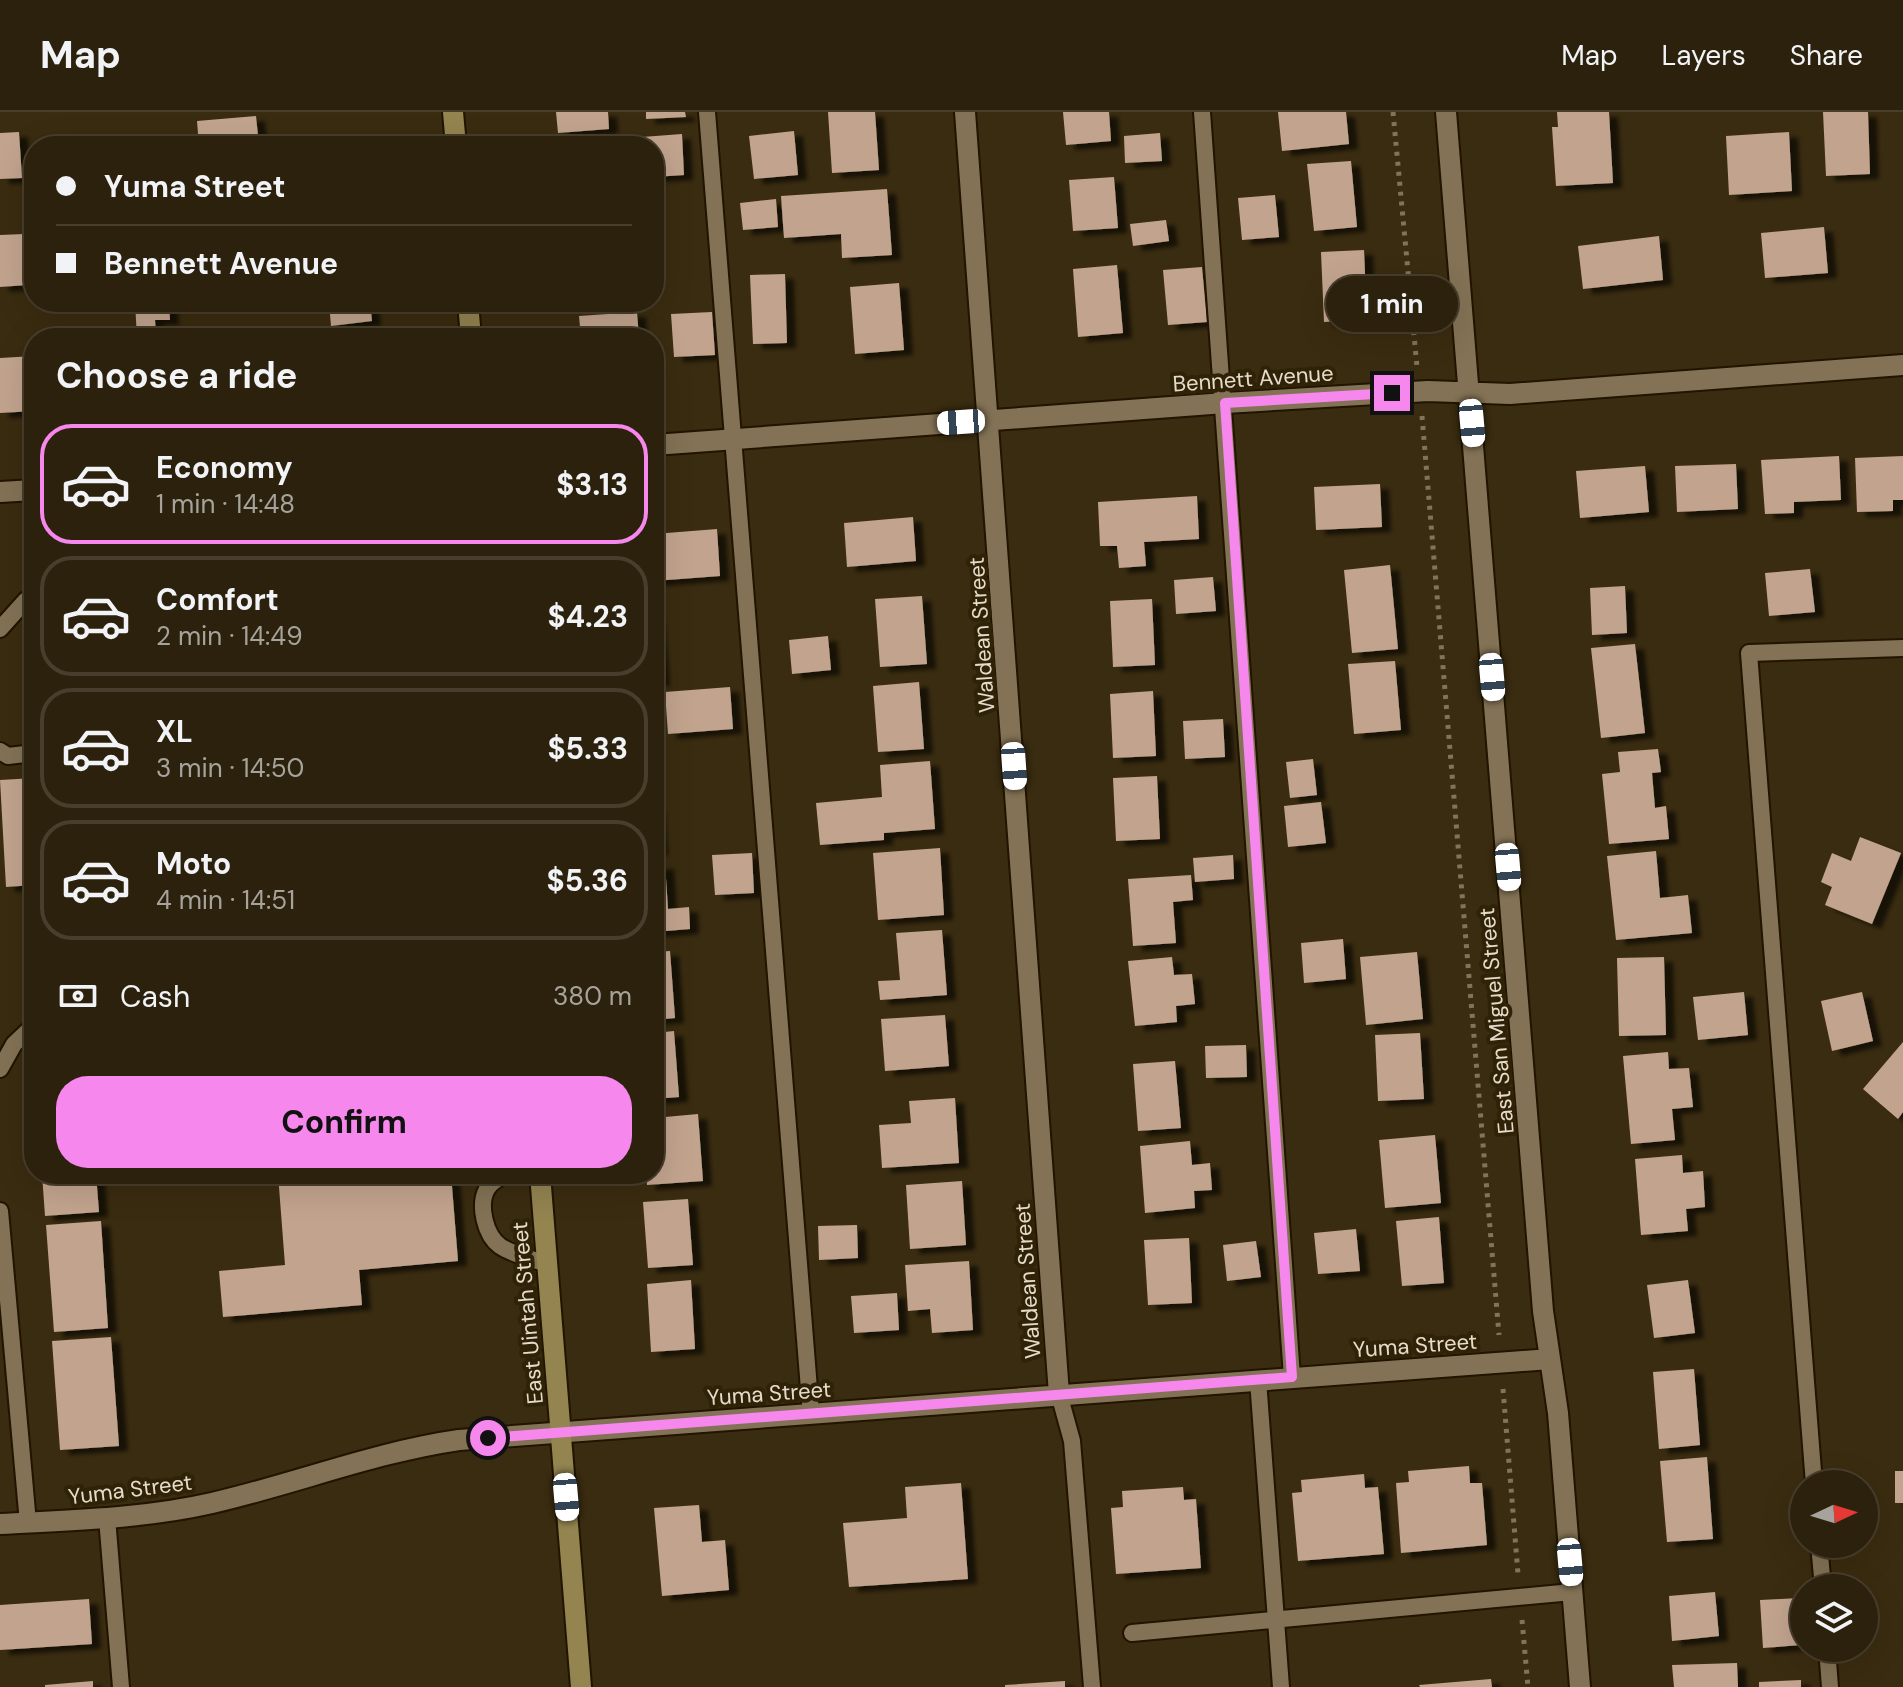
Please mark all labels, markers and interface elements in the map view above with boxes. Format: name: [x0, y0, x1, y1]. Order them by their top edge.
text: Map: [40, 30, 121, 80]
text: Map: [1561, 37, 1618, 74]
text: Layers: [1662, 37, 1746, 74]
text: Share: [1790, 37, 1863, 74]
text: Yuma Street: [104, 167, 286, 206]
text: Bennett Avenue: [104, 244, 338, 283]
callout: 1 min: [1326, 277, 1458, 333]
text: 1 min: [1360, 287, 1424, 321]
text: Choose a ride: [56, 352, 297, 399]
street label: Bennett Avenue: [1172, 358, 1334, 399]
route end: [1374, 375, 1410, 411]
car: [1458, 398, 1486, 448]
car: [936, 408, 986, 436]
icon: car: [60, 448, 132, 520]
text: Economy: [156, 448, 293, 487]
text: $3.13: [556, 465, 628, 504]
text: 1 min · 14:48: [156, 487, 295, 521]
street label: Waldean Street: [962, 556, 1001, 714]
icon: car: [60, 580, 132, 652]
text: Comfort: [156, 580, 279, 619]
text: $4.23: [547, 597, 628, 636]
text: 2 min · 14:49: [156, 619, 302, 653]
car: [1478, 652, 1506, 702]
icon: car: [60, 712, 132, 784]
text: XL: [156, 712, 193, 751]
text: $5.33: [547, 729, 628, 768]
car: [1000, 741, 1028, 791]
text: 3 min · 14:50: [156, 751, 304, 785]
car: [1494, 842, 1522, 892]
icon: car: [60, 844, 132, 916]
text: Moto: [156, 844, 231, 883]
text: $5.36: [547, 861, 628, 900]
text: 4 min · 14:51: [156, 883, 295, 917]
street label: East San Miguel Street: [1472, 907, 1521, 1135]
icon: cash: [56, 974, 100, 1018]
text: Cash: [120, 977, 190, 1016]
text: 380 m: [553, 979, 632, 1013]
button: Confirm: [56, 1076, 632, 1168]
street label: Waldean Street: [1008, 1202, 1047, 1360]
street label: East Uintah Street: [505, 1220, 550, 1405]
street label: Yuma Street: [1352, 1327, 1478, 1364]
street label: Yuma Street: [706, 1375, 832, 1412]
route start: [470, 1420, 506, 1456]
street label: Yuma Street: [66, 1468, 194, 1511]
north arrow: [1790, 1470, 1878, 1558]
map controls: [1790, 1470, 1878, 1662]
car: [552, 1472, 580, 1522]
car: [1556, 1537, 1584, 1587]
button: layers: [1790, 1574, 1878, 1662]

